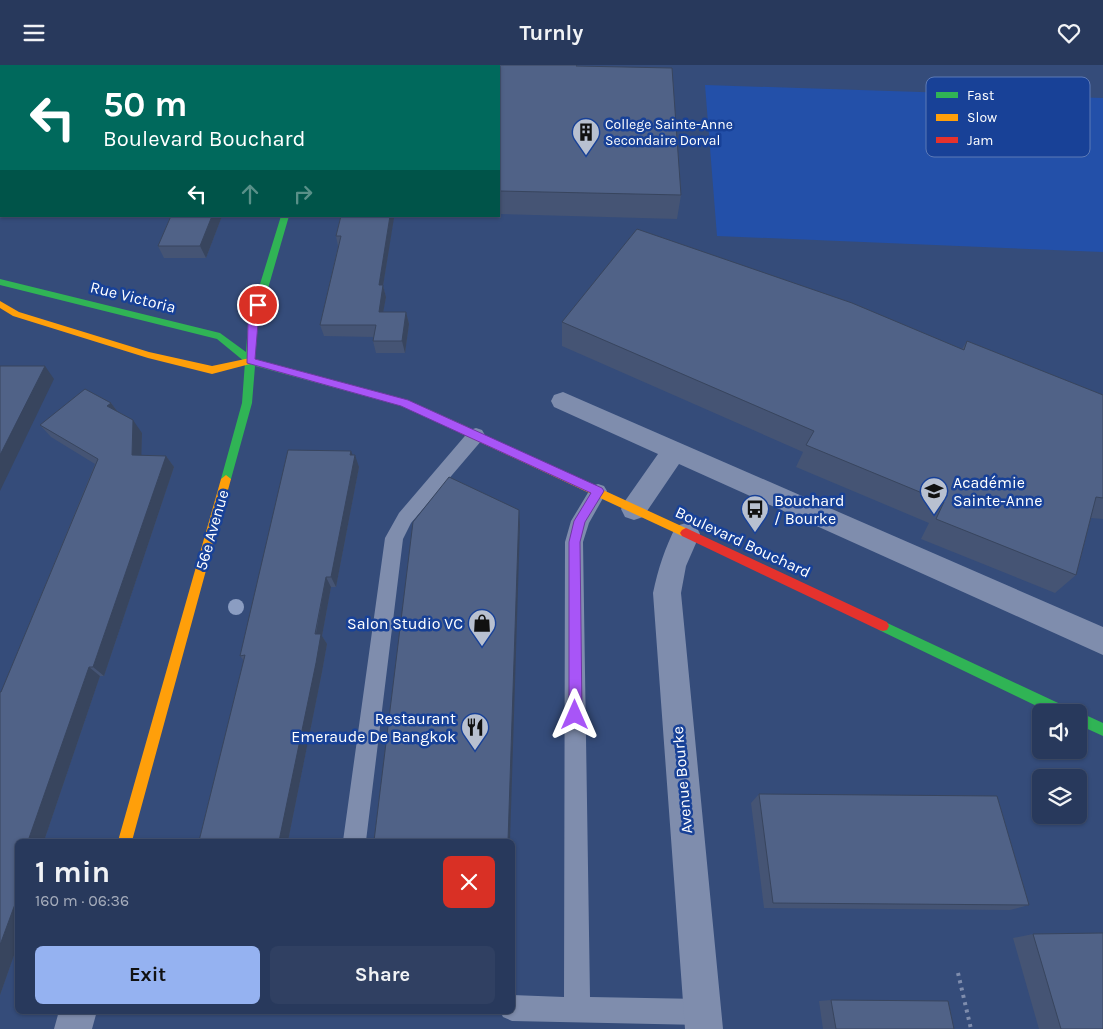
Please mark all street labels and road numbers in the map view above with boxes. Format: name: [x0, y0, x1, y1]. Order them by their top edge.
street label: Rue Victoria: [88, 277, 178, 317]
street label: 56e Avenue: [191, 488, 233, 572]
street label: Boulevard Bouchard: [672, 502, 814, 582]
street label: Avenue Bourke: [668, 725, 696, 835]

